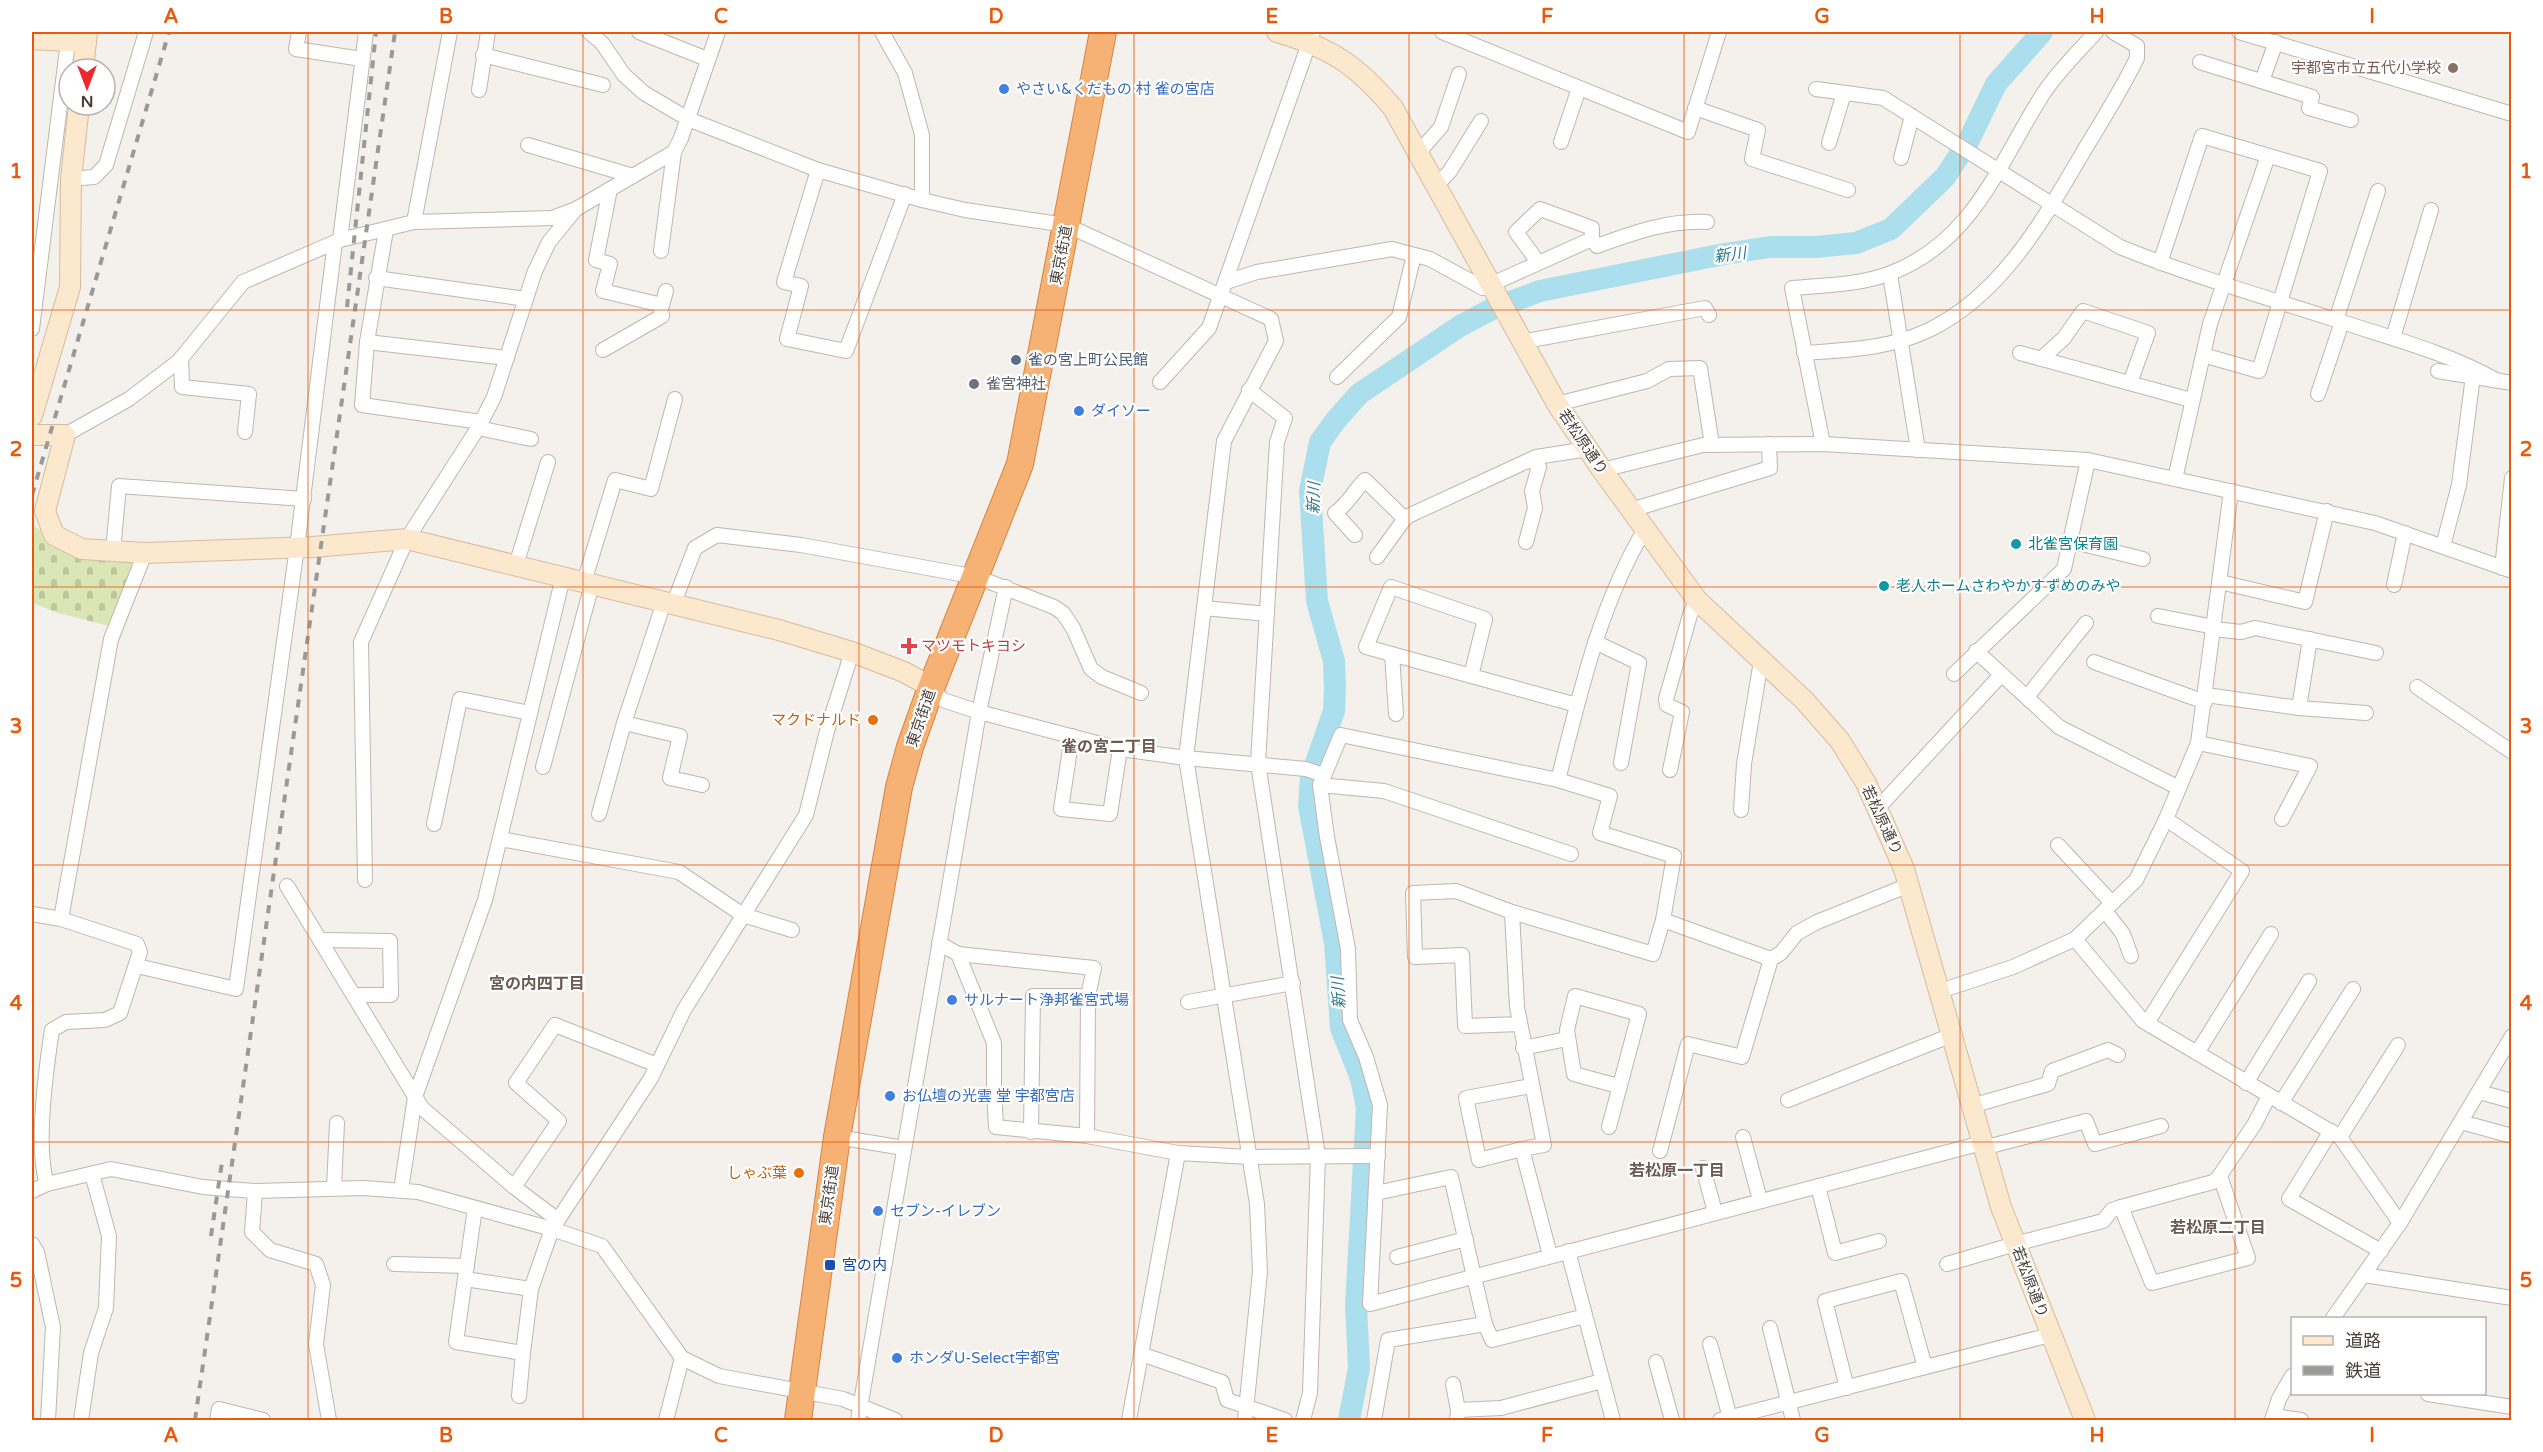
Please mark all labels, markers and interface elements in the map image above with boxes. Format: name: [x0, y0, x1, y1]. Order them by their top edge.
text: A: [164, 5, 179, 29]
text: B: [439, 5, 453, 29]
text: C: [714, 5, 728, 29]
text: D: [988, 5, 1004, 29]
text: E: [1266, 5, 1279, 29]
text: F: [1541, 5, 1553, 29]
text: G: [1814, 5, 1830, 29]
text: H: [2089, 5, 2105, 29]
text: I: [2369, 5, 2375, 29]
north arrow: [57, 57, 117, 117]
place label: 宇都宮市立五代小学校: [2291, 59, 2441, 77]
marker: 宇都宮市立五代小学校: [2446, 61, 2460, 75]
place label: やさい&くだもの 村 雀の宮店: [1016, 80, 1215, 98]
marker: やさい&くだもの 村 雀の宮店: [997, 82, 1011, 96]
text: N: [81, 91, 93, 111]
text: 1: [10, 160, 22, 184]
text: 1: [2520, 160, 2532, 184]
street label: 東京街道: [1046, 224, 1076, 286]
water label: 新川: [1713, 243, 1749, 267]
place label: 雀の宮上町公民館: [1028, 351, 1148, 369]
marker: 雀の宮上町公民館: [1009, 353, 1023, 367]
place label: 雀宮神社: [986, 375, 1046, 393]
marker: 雀宮神社: [967, 377, 981, 391]
place label: ダイソー: [1091, 402, 1151, 420]
marker: ダイソー: [1072, 404, 1086, 418]
street label: 若松原通り: [1555, 406, 1611, 478]
text: 2: [10, 438, 22, 462]
text: 2: [2520, 438, 2532, 462]
water label: 新川: [1303, 480, 1325, 514]
place label: 北雀宮保育園: [2028, 535, 2118, 553]
marker: 北雀宮保育園: [2009, 537, 2023, 551]
place label: 老人ホームさわやかすずめのみや: [1896, 577, 2121, 595]
marker: 老人ホームさわやかすずめのみや: [1877, 579, 1891, 593]
place label: マツモトキヨシ: [921, 637, 1026, 655]
marker: マツモトキヨシ: [902, 639, 916, 653]
street label: 東京街道: [903, 687, 939, 749]
place label: マクドナルド: [771, 711, 861, 729]
marker: マクドナルド: [866, 713, 880, 727]
text: 3: [10, 715, 22, 739]
text: 3: [2520, 715, 2532, 739]
district label: 雀の宮二丁目: [1061, 737, 1157, 757]
street label: 若松原通り: [1858, 782, 1906, 858]
district label: 宮の内四丁目: [489, 974, 585, 994]
water label: 新川: [1328, 974, 1350, 1010]
place label: サルナート浄邦雀宮式場: [964, 991, 1129, 1009]
text: 4: [10, 992, 23, 1016]
text: 4: [2520, 992, 2533, 1016]
marker: サルナート浄邦雀宮式場: [945, 993, 959, 1007]
place label: お仏壇の光雲 堂 宇都宮店: [902, 1087, 1075, 1105]
marker: お仏壇の光雲 堂 宇都宮店: [883, 1089, 897, 1103]
district label: 若松原一丁目: [1629, 1161, 1725, 1181]
place label: しゃぶ葉: [727, 1164, 787, 1182]
street label: 東京街道: [816, 1164, 842, 1226]
marker: しゃぶ葉: [792, 1166, 806, 1180]
place label: セブン-イレブン: [890, 1202, 1001, 1220]
marker: セブン-イレブン: [871, 1204, 885, 1218]
district label: 若松原二丁目: [2170, 1218, 2266, 1238]
street label: 若松原通り: [2008, 1244, 2052, 1320]
place label: 宮の内: [842, 1256, 887, 1274]
marker: 宮の内: [823, 1258, 837, 1272]
text: 5: [10, 1269, 22, 1293]
text: 5: [2520, 1269, 2532, 1293]
legend: [2291, 1317, 2486, 1395]
text: 道路: [2345, 1330, 2381, 1352]
place label: ホンダU-Select宇都宮: [909, 1349, 1060, 1367]
marker: ホンダU-Select宇都宮: [890, 1351, 904, 1365]
text: 鉄道: [2345, 1360, 2381, 1382]
text: A: [164, 1424, 179, 1448]
text: B: [439, 1424, 453, 1448]
text: C: [714, 1424, 728, 1448]
text: D: [988, 1424, 1004, 1448]
text: E: [1266, 1424, 1279, 1448]
text: F: [1541, 1424, 1553, 1448]
text: G: [1814, 1424, 1830, 1448]
text: H: [2089, 1424, 2105, 1448]
text: I: [2369, 1424, 2375, 1448]

